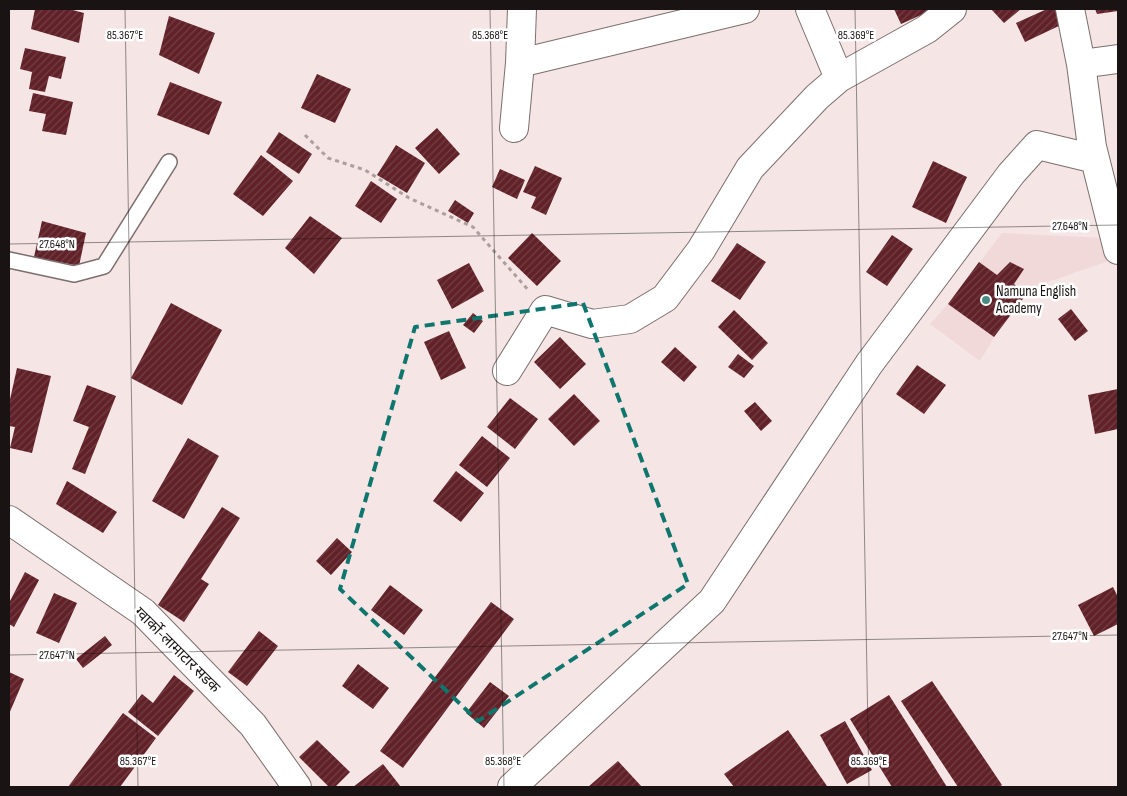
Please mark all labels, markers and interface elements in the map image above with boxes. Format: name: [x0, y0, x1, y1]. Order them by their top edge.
text: 85.367°E: [107, 28, 143, 43]
text: 85.368°E: [472, 28, 508, 43]
text: 85.369°E: [838, 28, 874, 43]
text: 27.648°N: [1052, 219, 1088, 234]
text: 27.648°N: [39, 237, 75, 252]
place label: Namuna English Academy: [995, 282, 1076, 318]
marker: Namuna English Academy: [980, 294, 992, 306]
street label: ग्वार्को-लामाटार सडक: [130, 603, 224, 697]
text: 27.647°N: [1052, 629, 1088, 644]
text: 27.647°N: [39, 648, 75, 663]
text: 85.367°E: [120, 754, 156, 769]
text: 85.368°E: [485, 754, 521, 769]
text: 85.369°E: [851, 754, 887, 769]

